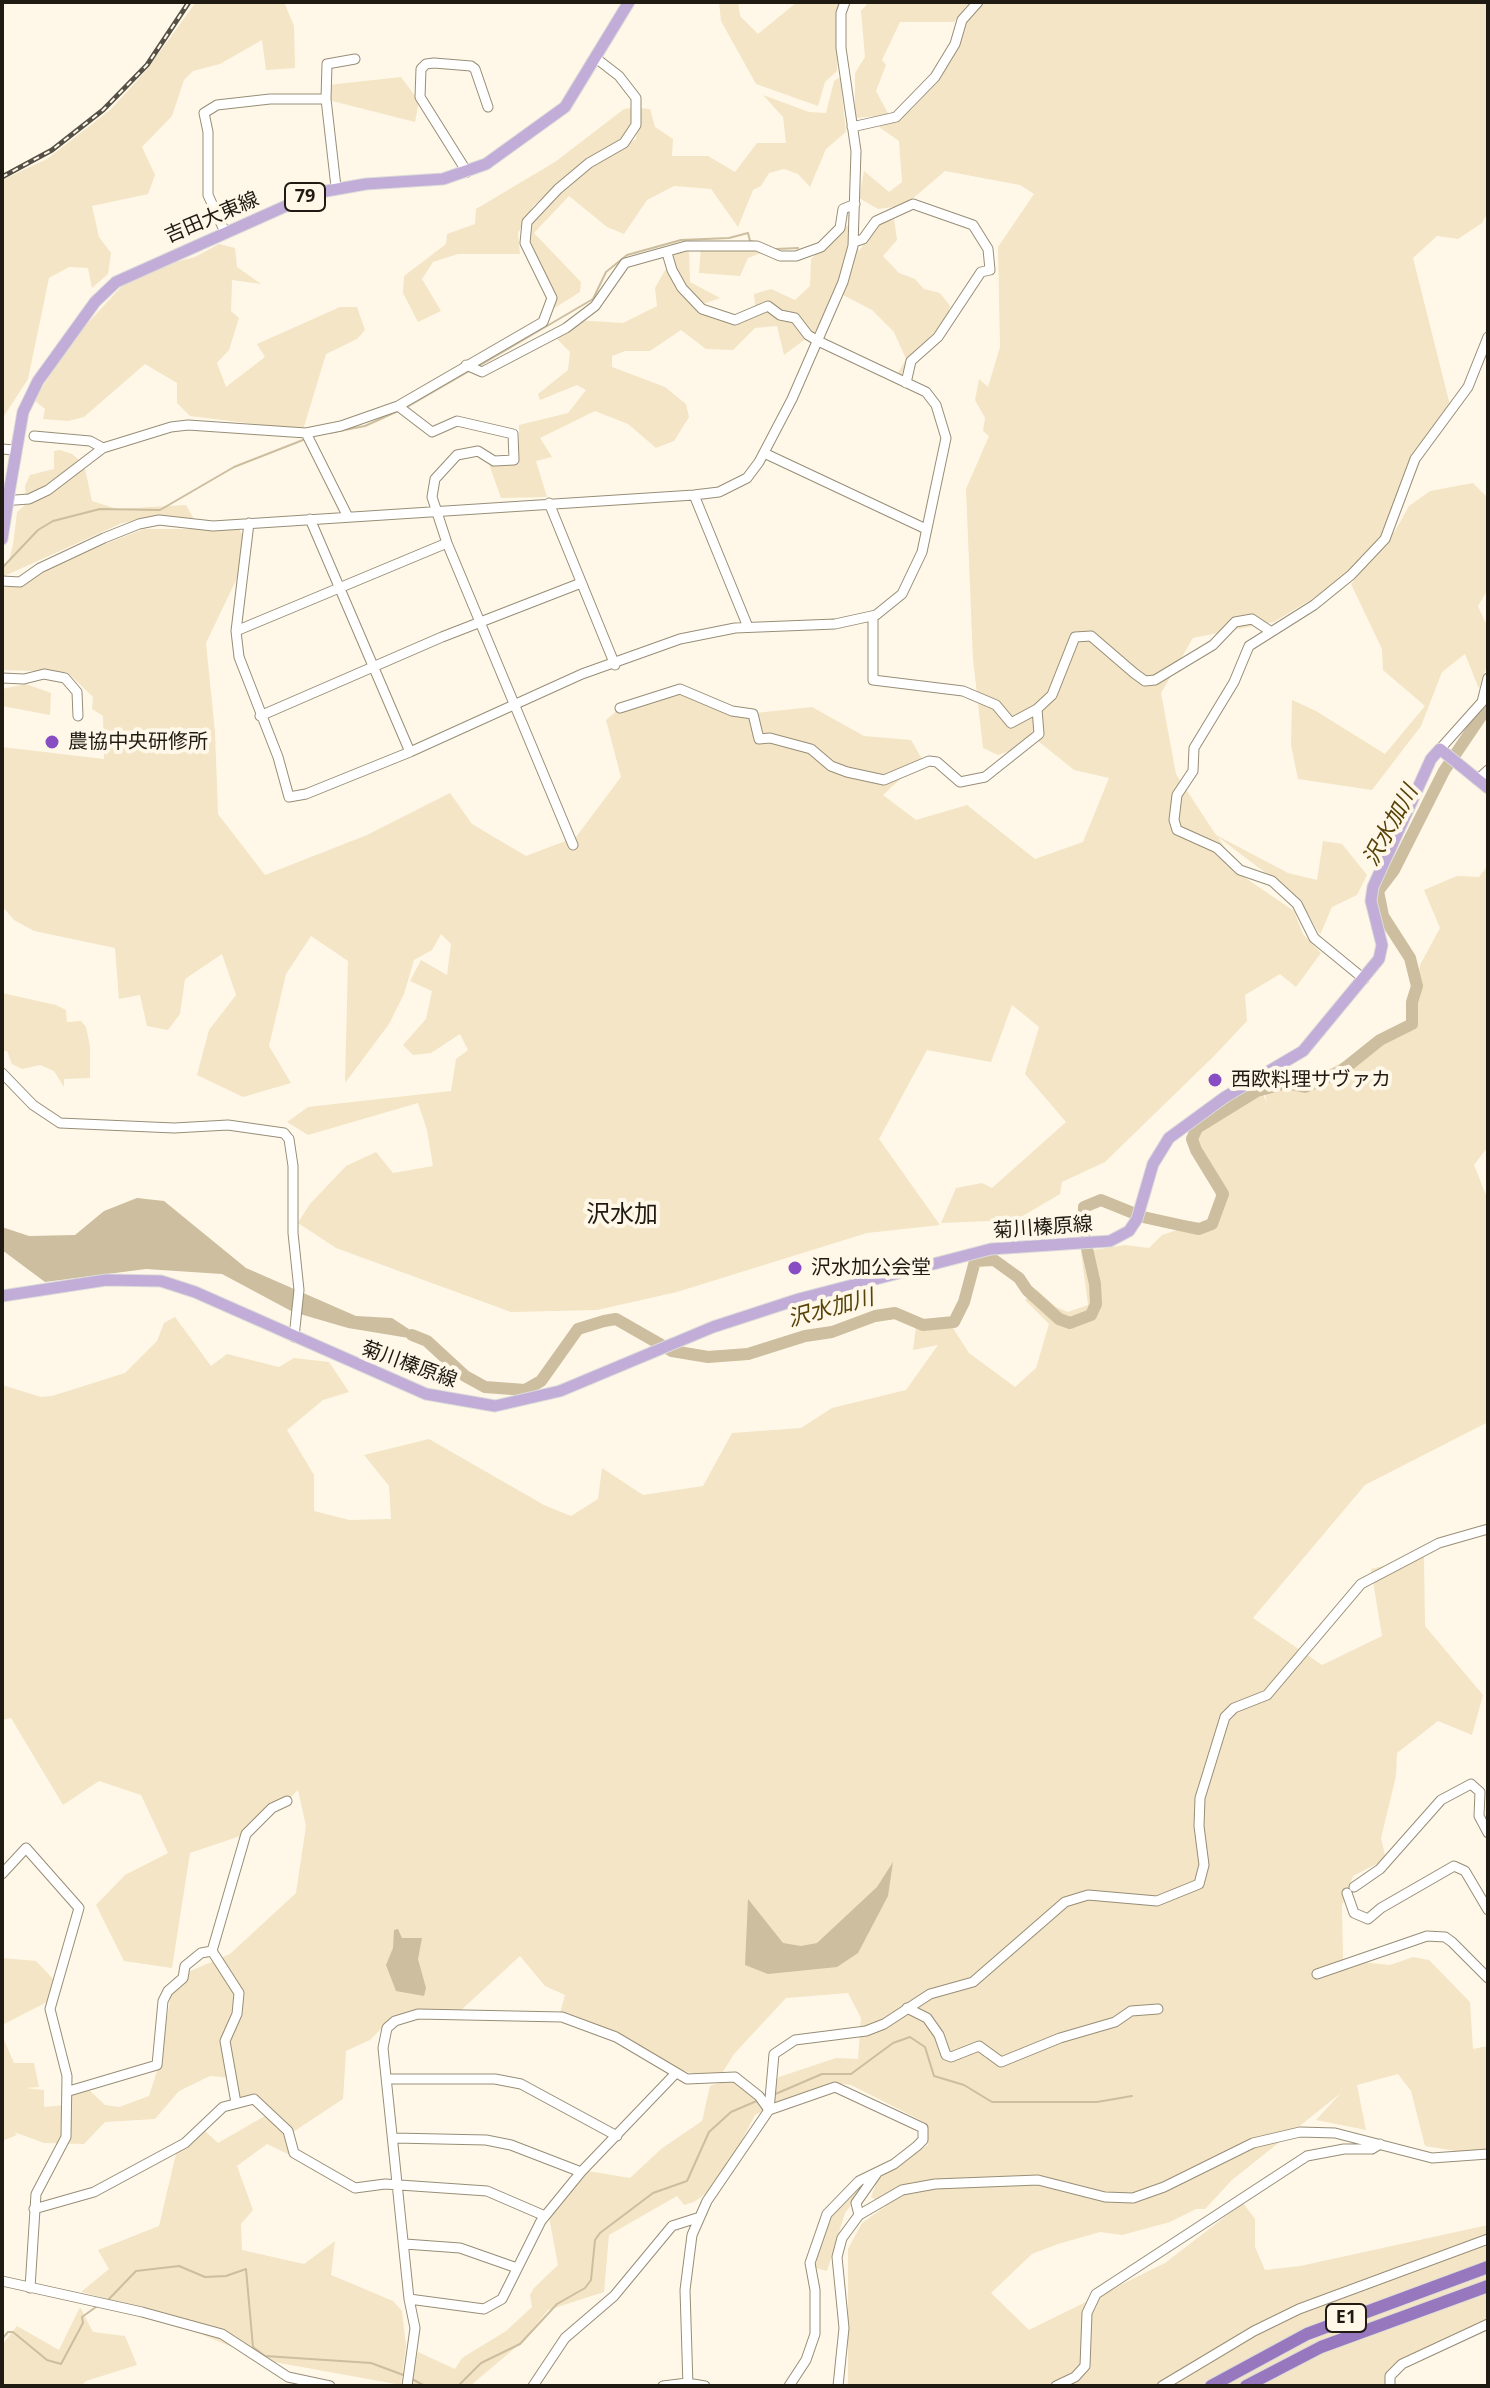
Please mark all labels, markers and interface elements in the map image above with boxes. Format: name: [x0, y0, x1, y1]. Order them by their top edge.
road number: 79: [285, 183, 325, 211]
street label: 吉田大東線: [161, 187, 263, 249]
place label: 農協中央研修所: [68, 730, 208, 754]
marker: 農協中央研修所: [43, 733, 61, 751]
water label: 沢水加川: [1358, 781, 1424, 871]
place label: 西欧料理サヴァカ: [1231, 1068, 1391, 1092]
marker: 西欧料理サヴァカ: [1206, 1071, 1224, 1089]
district label: 沢水加: [586, 1201, 658, 1229]
street label: 菊川榛原線: [992, 1213, 1094, 1243]
place label: 沢水加公会堂: [811, 1256, 931, 1280]
marker: 沢水加公会堂: [786, 1259, 804, 1277]
water label: 沢水加川: [785, 1285, 877, 1333]
street label: 菊川榛原線: [358, 1337, 460, 1393]
road number: E1: [1326, 2304, 1366, 2332]

